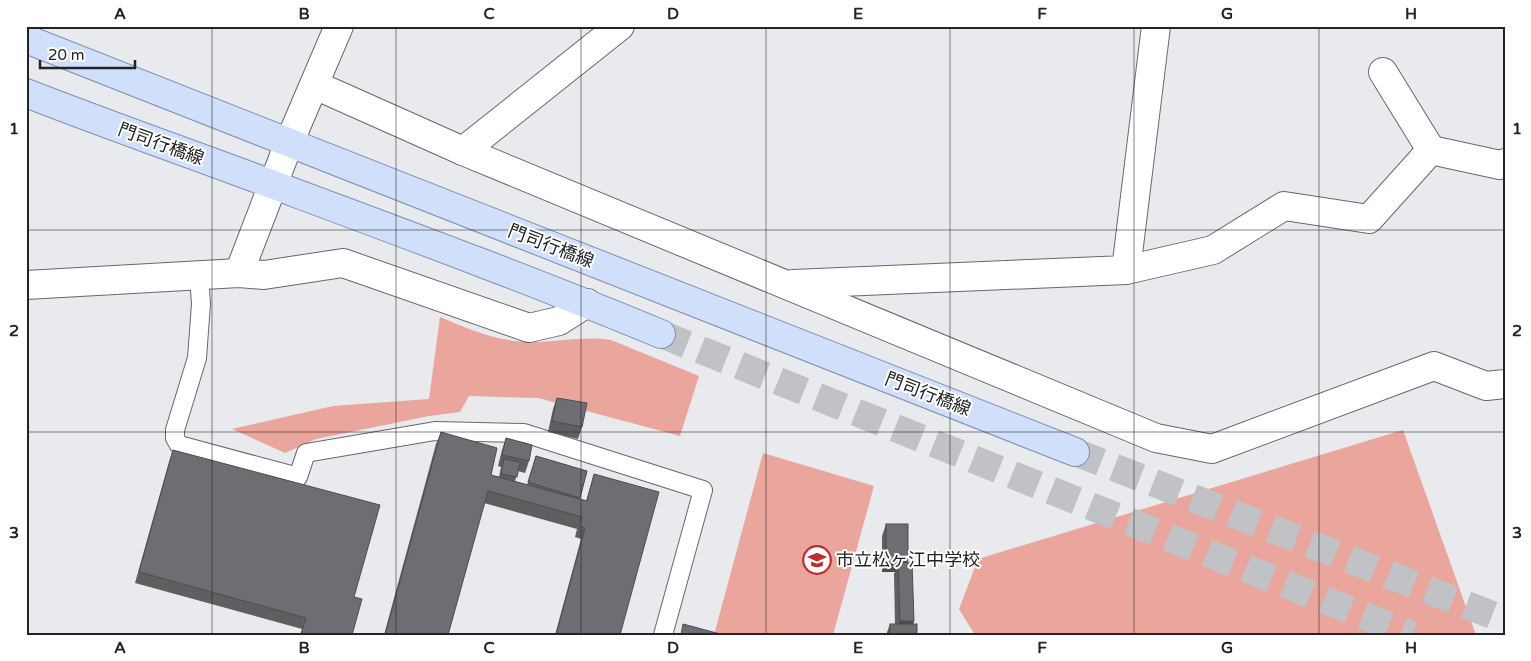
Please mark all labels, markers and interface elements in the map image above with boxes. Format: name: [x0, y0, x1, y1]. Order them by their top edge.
text: A: [114, 4, 126, 24]
text: B: [298, 4, 310, 24]
text: C: [483, 4, 495, 24]
text: D: [667, 4, 679, 24]
text: E: [853, 4, 863, 24]
text: F: [1037, 4, 1047, 24]
text: G: [1221, 4, 1233, 24]
text: H: [1405, 4, 1417, 24]
scale bar: [40, 38, 135, 70]
text: 20 m: [48, 46, 85, 64]
street label: 門司行橋線: [115, 118, 207, 170]
text: 1: [9, 119, 19, 139]
text: 1: [1512, 119, 1522, 139]
street label: 門司行橋線: [505, 220, 597, 272]
text: 2: [9, 321, 19, 341]
text: 2: [1512, 321, 1522, 341]
street label: 門司行橋線: [882, 368, 974, 420]
text: 3: [9, 523, 19, 543]
text: 3: [1512, 523, 1522, 543]
school or university icon: 市立松ヶ江中学校: [802, 545, 832, 575]
place label: 市立松ヶ江中学校: [836, 549, 980, 571]
text: A: [114, 638, 126, 658]
text: B: [298, 638, 310, 658]
text: C: [483, 638, 495, 658]
text: D: [667, 638, 679, 658]
text: E: [853, 638, 863, 658]
text: F: [1037, 638, 1047, 658]
text: G: [1221, 638, 1233, 658]
text: H: [1405, 638, 1417, 658]

